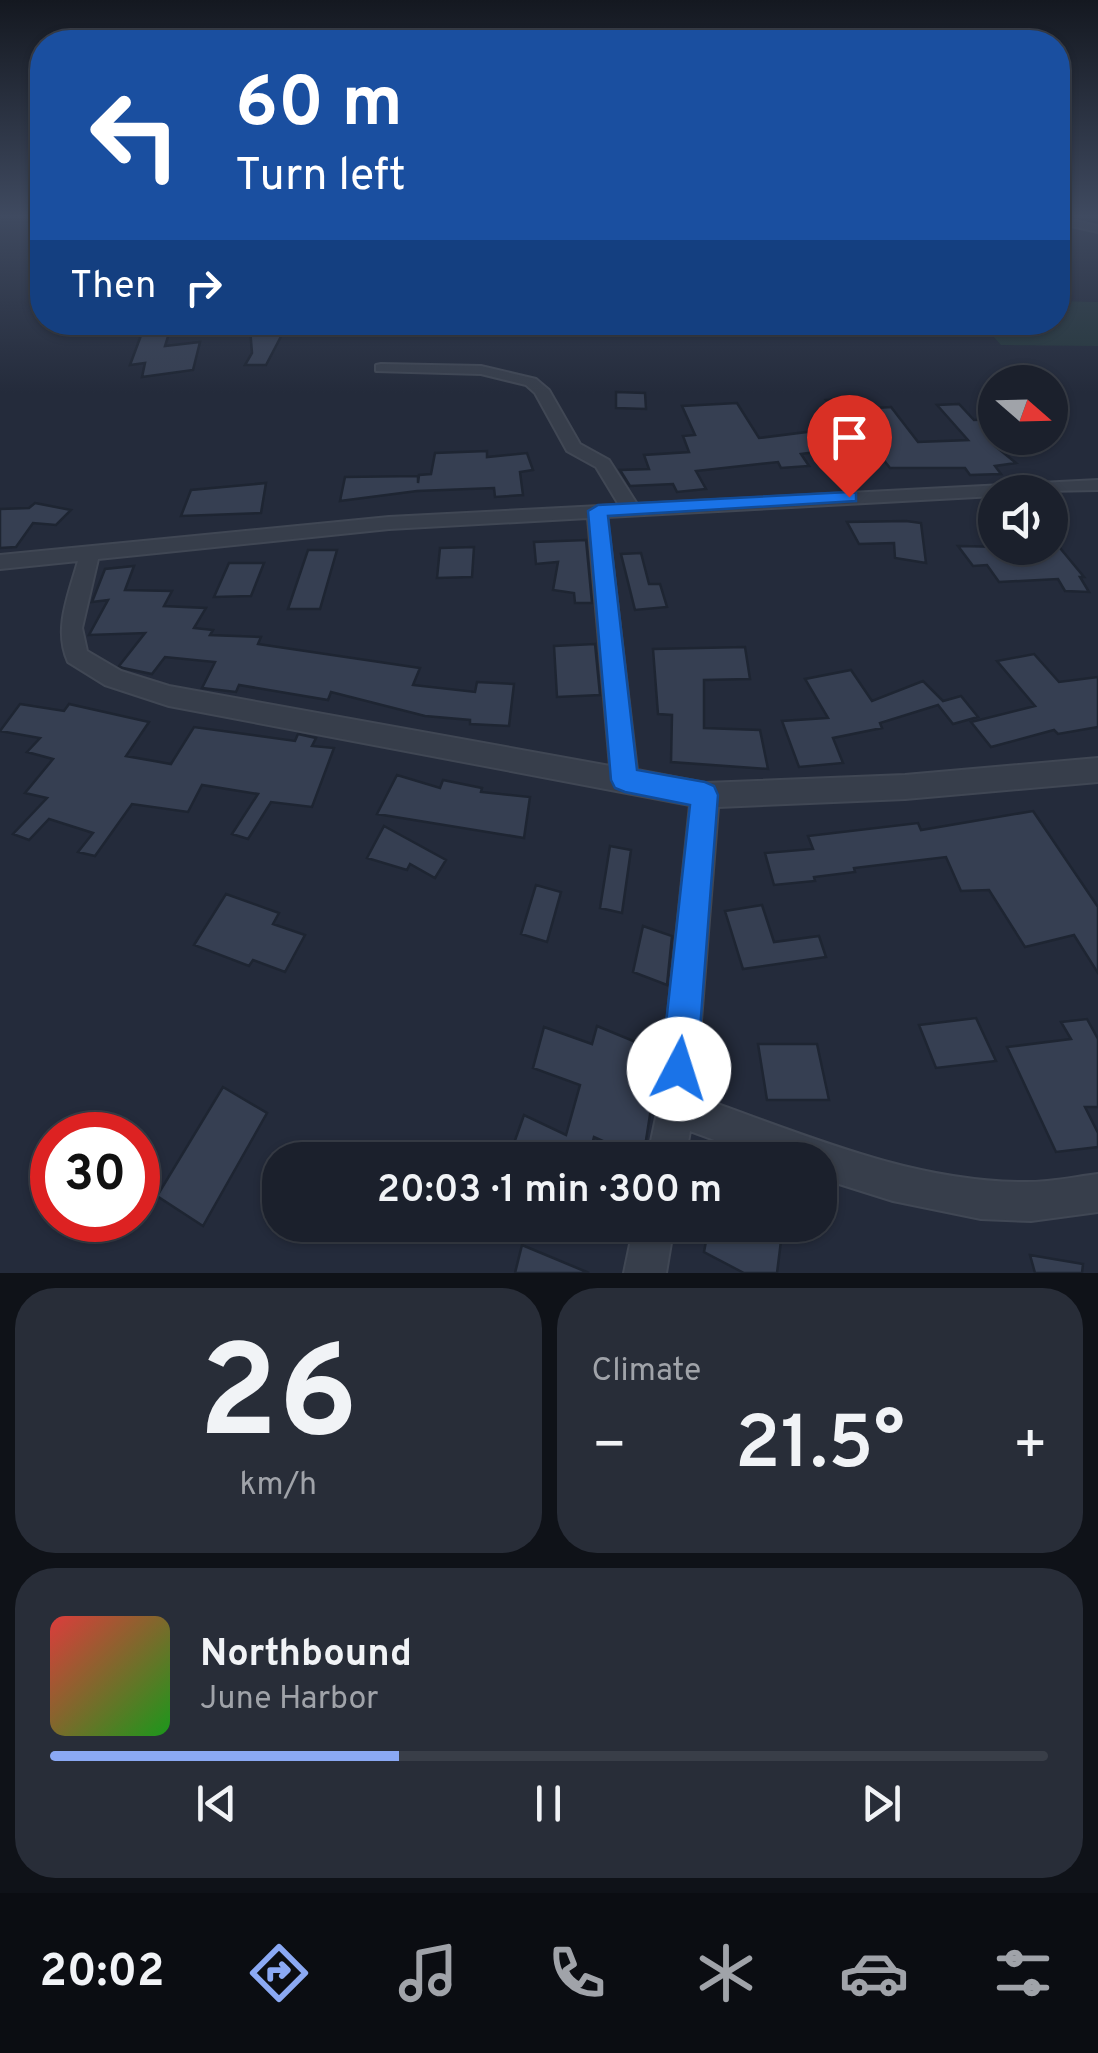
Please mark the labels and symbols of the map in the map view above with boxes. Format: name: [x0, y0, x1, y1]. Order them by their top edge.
north arrow: [978, 365, 1068, 455]
pin: [807, 395, 892, 498]
position arrow: [627, 1017, 731, 1121]
speed limit sign: 30: [30, 1112, 160, 1242]

